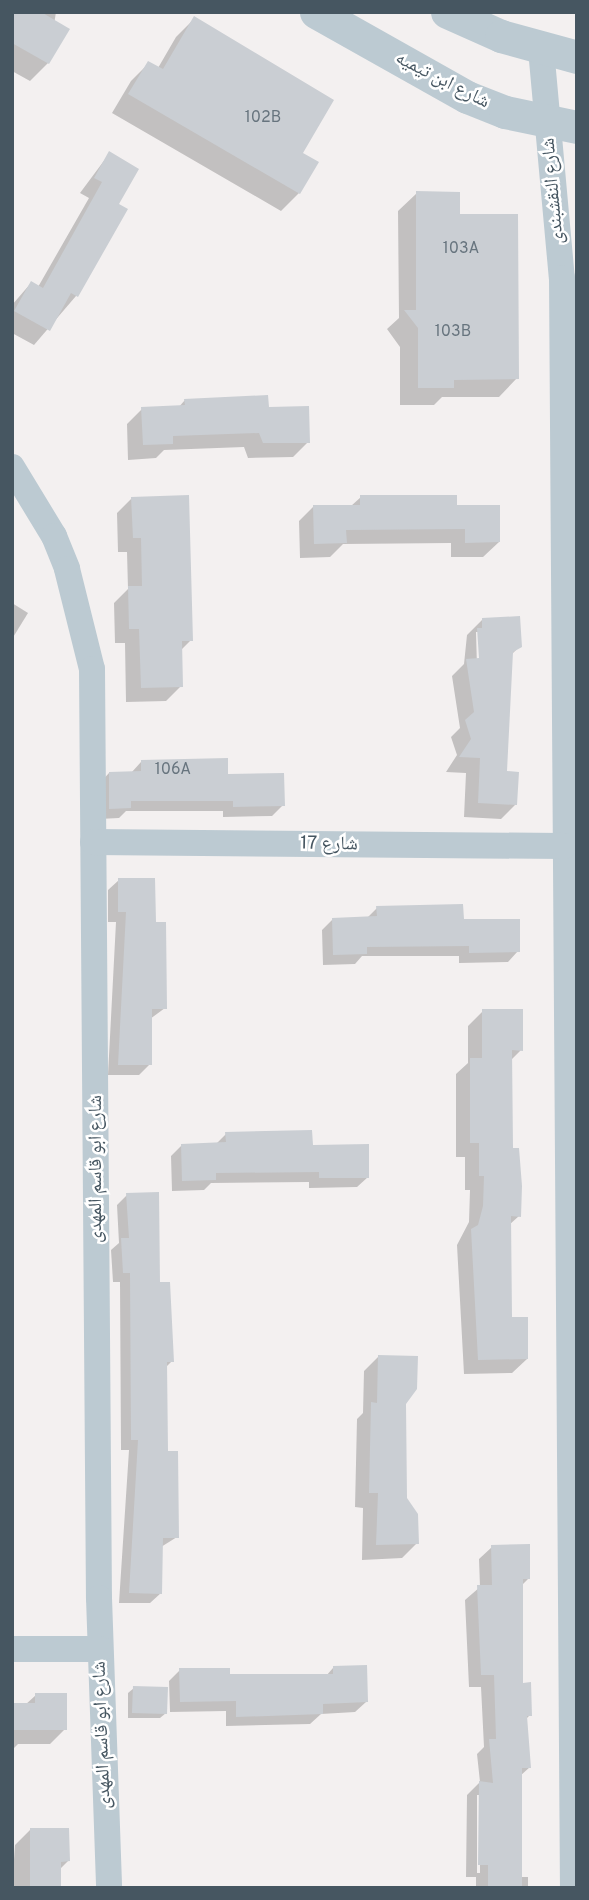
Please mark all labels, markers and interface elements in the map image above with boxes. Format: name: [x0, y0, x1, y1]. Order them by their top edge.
street label: شارع ابن تيميه: [391, 48, 493, 114]
house number: 102B: [245, 108, 281, 128]
street label: شارع النقشبندى: [538, 137, 570, 245]
house number: 103A: [443, 239, 479, 259]
house number: 103B: [435, 322, 471, 342]
house number: 106A: [155, 760, 191, 780]
street label: شارع 17: [300, 833, 358, 857]
street label: شارع ابو قاسم المهدى: [86, 1095, 108, 1243]
street label: شارع ابو قاسم المهدى: [89, 1661, 117, 1809]

